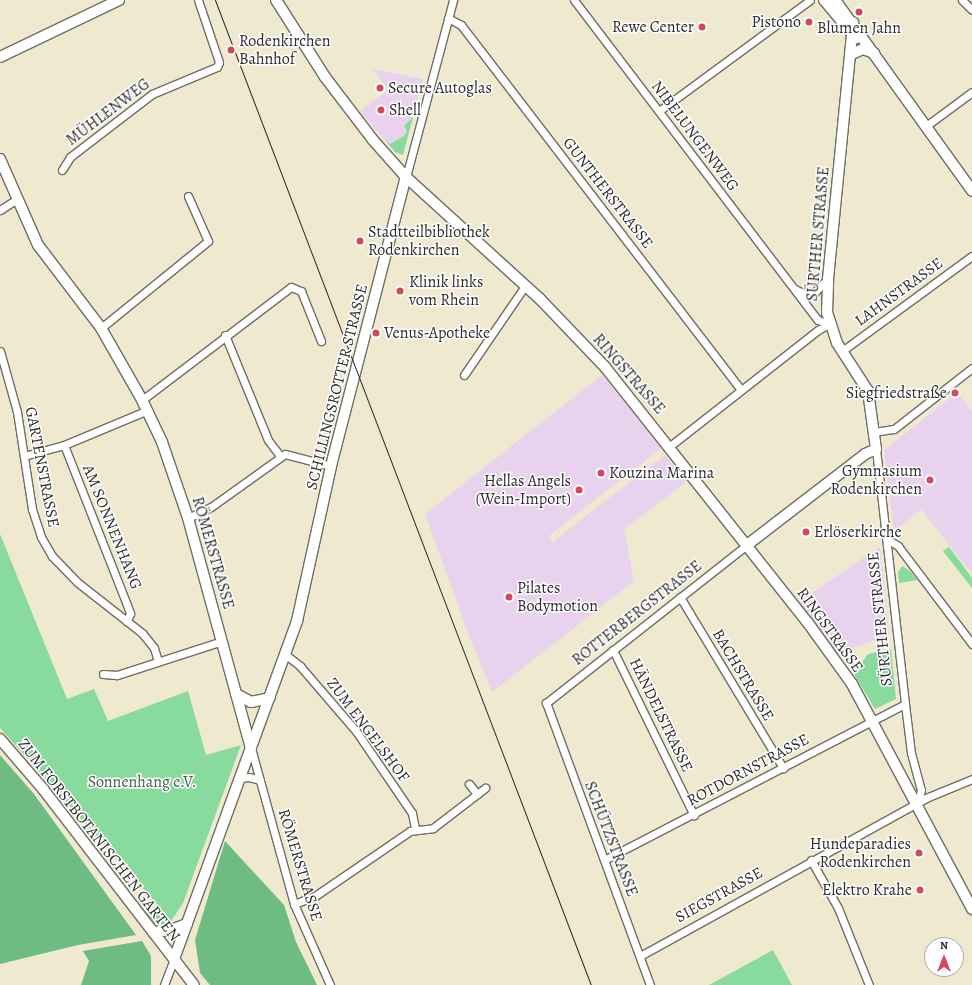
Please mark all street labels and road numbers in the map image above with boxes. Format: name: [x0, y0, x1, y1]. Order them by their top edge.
street label: MÜHLENWEG: [62, 74, 154, 150]
street label: NIBELUNGENWEG: [647, 77, 743, 195]
street label: GUNTHERSTRASSE: [559, 134, 657, 252]
street label: SÜRTHER STRASSE: [803, 166, 833, 302]
street label: LAHNSTRASSE: [851, 254, 947, 330]
street label: SCHILLINGSROTTER STRASSE: [302, 282, 372, 492]
street label: RINGSTRASSE: [589, 330, 669, 418]
street label: GARTENSTRASSE: [21, 405, 63, 529]
street label: AM SONNENHANG: [78, 462, 146, 592]
street label: RÖMERSTRASSE: [188, 494, 238, 612]
street label: SÜRTHER STRASSE: [863, 551, 897, 687]
street label: ROTTERBERGSTRASSE: [568, 556, 706, 670]
street label: RINGSTRASSE: [793, 584, 867, 676]
street label: BACHSTRASSE: [708, 626, 778, 724]
street label: HÄNDELSTRASSE: [625, 655, 697, 775]
street label: ZUM ENGELSHOF: [323, 674, 413, 786]
street label: ROTDORNSTRASSE: [684, 730, 812, 810]
street label: ZUM FORSTBOTANISCHEN GARTEN: [14, 735, 184, 945]
street label: SCHÜTZSTRASSE: [580, 779, 642, 899]
street label: RÖMERSTRASSE: [274, 807, 326, 923]
street label: SIEGSTRASSE: [672, 863, 766, 927]

